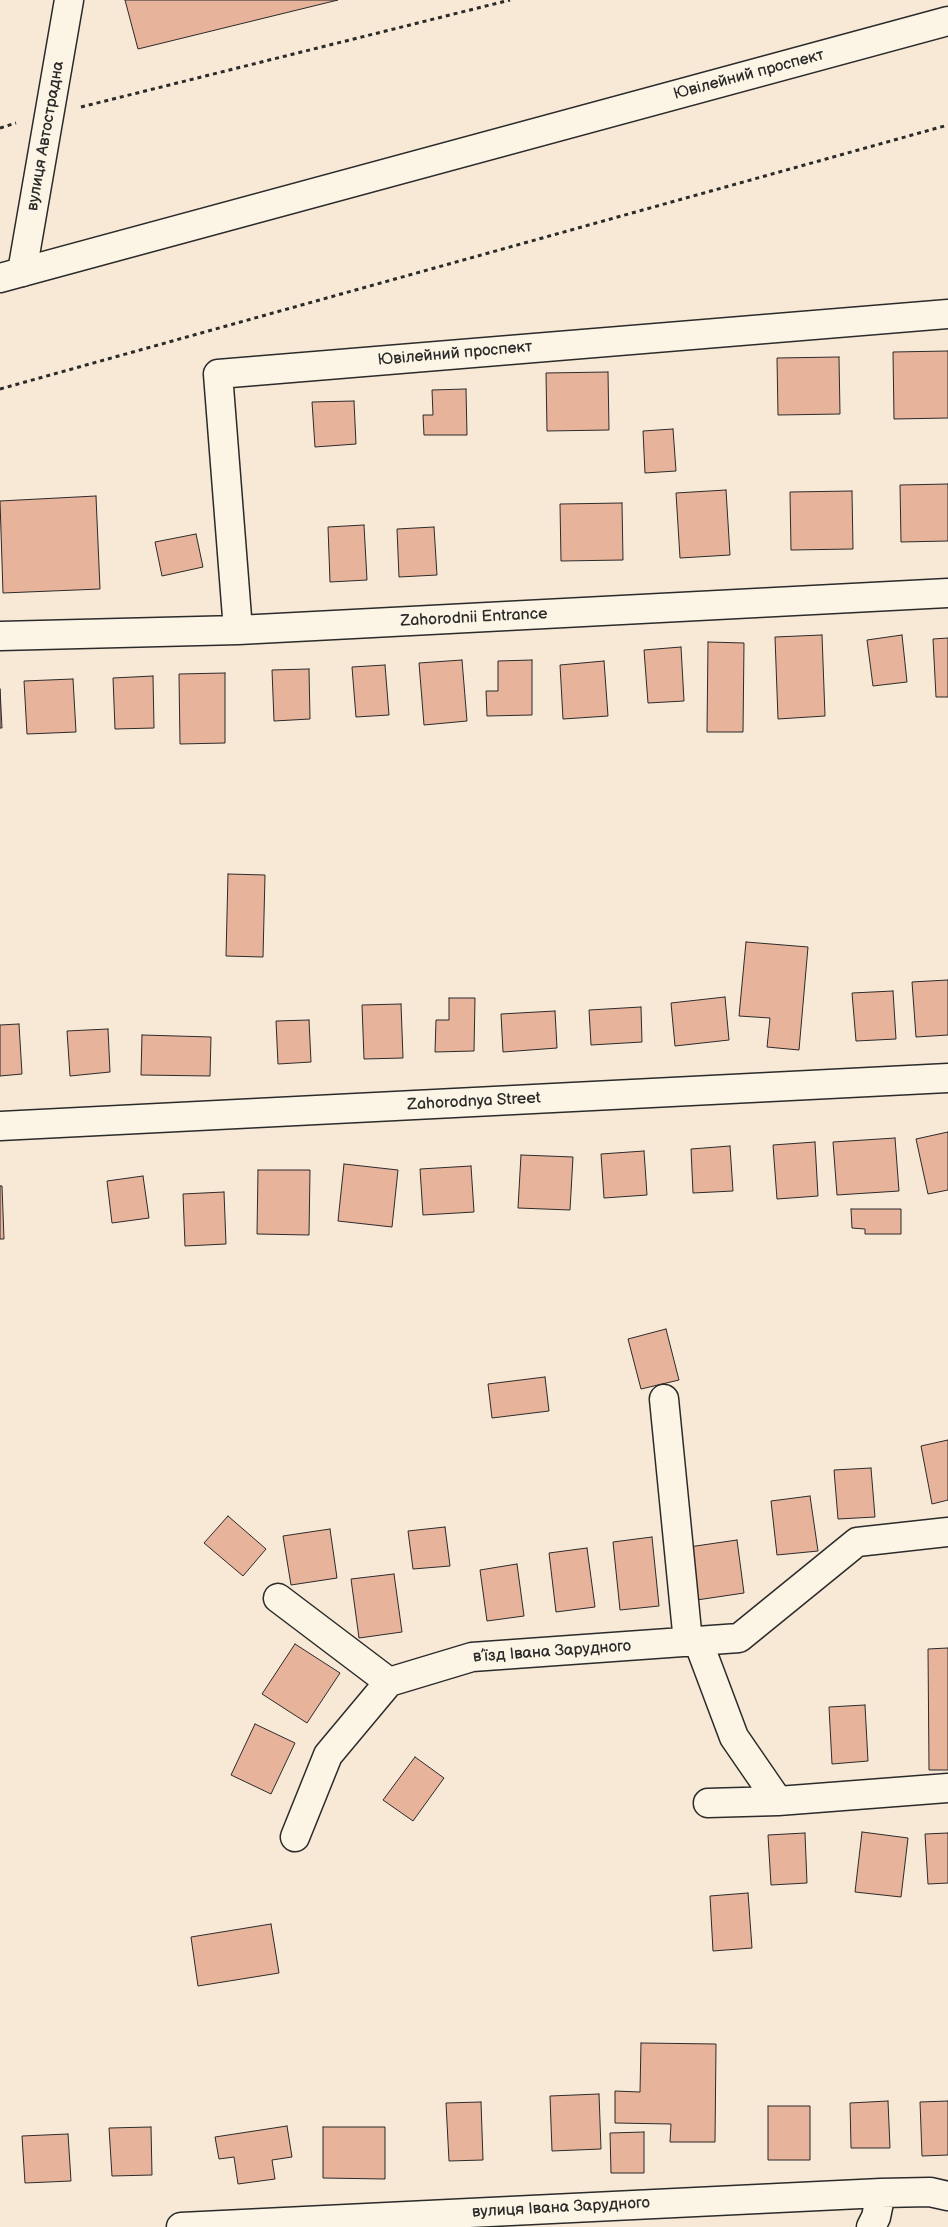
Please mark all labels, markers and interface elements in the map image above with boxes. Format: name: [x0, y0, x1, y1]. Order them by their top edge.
street label: Ювілейний проспект: [672, 46, 826, 104]
street label: вулиця Автострадна: [23, 60, 69, 212]
street label: Ювілейний проспект: [377, 338, 533, 370]
street label: Zahorodnii Entrance: [400, 605, 548, 631]
street label: Zahorodnya Street: [407, 1089, 541, 1115]
street label: в’їзд Івана Зарудного: [472, 1637, 632, 1667]
street label: вулиця Івана Зарудного: [472, 2194, 650, 2222]

